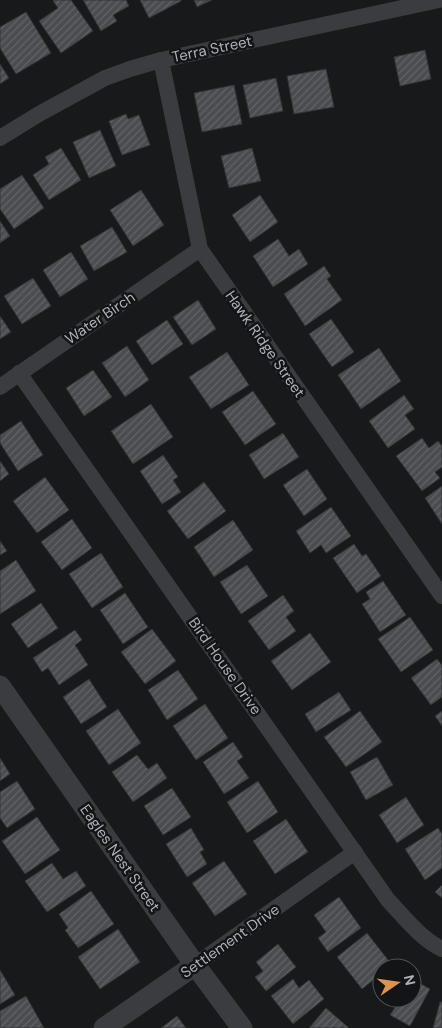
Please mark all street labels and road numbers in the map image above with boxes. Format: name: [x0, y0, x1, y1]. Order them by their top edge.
street label: Terra Street: [170, 31, 254, 67]
street label: Water Birch: [61, 287, 139, 349]
street label: Hawk Ridge Street: [221, 287, 309, 402]
street label: Bird House Drive: [184, 613, 266, 719]
street label: Eagles Nest Street: [75, 800, 165, 916]
street label: Settlement Drive: [177, 899, 283, 983]

